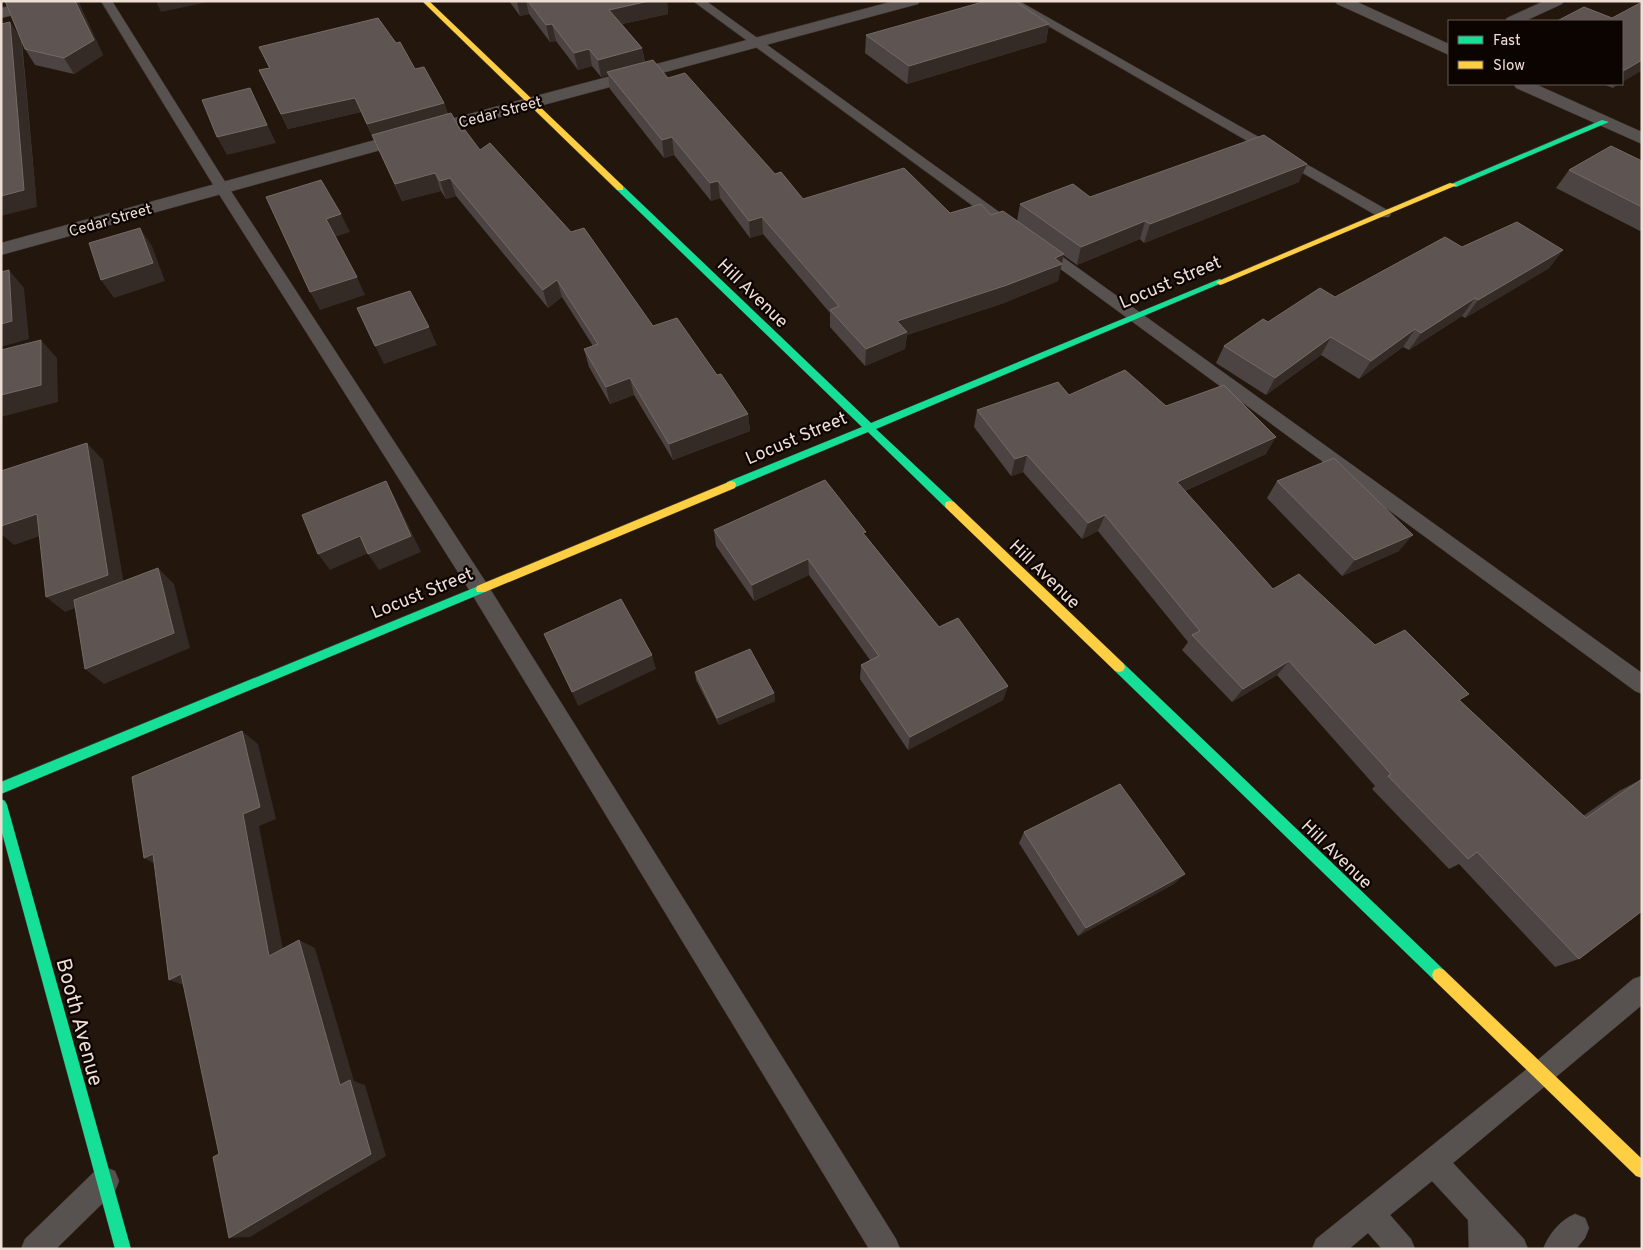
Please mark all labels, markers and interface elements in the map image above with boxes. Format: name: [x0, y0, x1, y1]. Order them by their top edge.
legend: [1448, 20, 1623, 85]
text: Fast: [1493, 32, 1521, 51]
text: Slow: [1493, 57, 1525, 76]
street label: Cedar Street: [457, 93, 544, 134]
street label: Cedar Street: [67, 201, 154, 242]
street label: Locust Street: [1116, 252, 1225, 315]
street label: Hill Avenue: [711, 254, 792, 334]
street label: Locust Street: [742, 408, 851, 471]
street label: Hill Avenue: [1003, 535, 1084, 615]
street label: Locust Street: [368, 563, 477, 625]
street label: Hill Avenue: [1295, 815, 1376, 895]
street label: Booth Avenue: [49, 956, 109, 1089]

